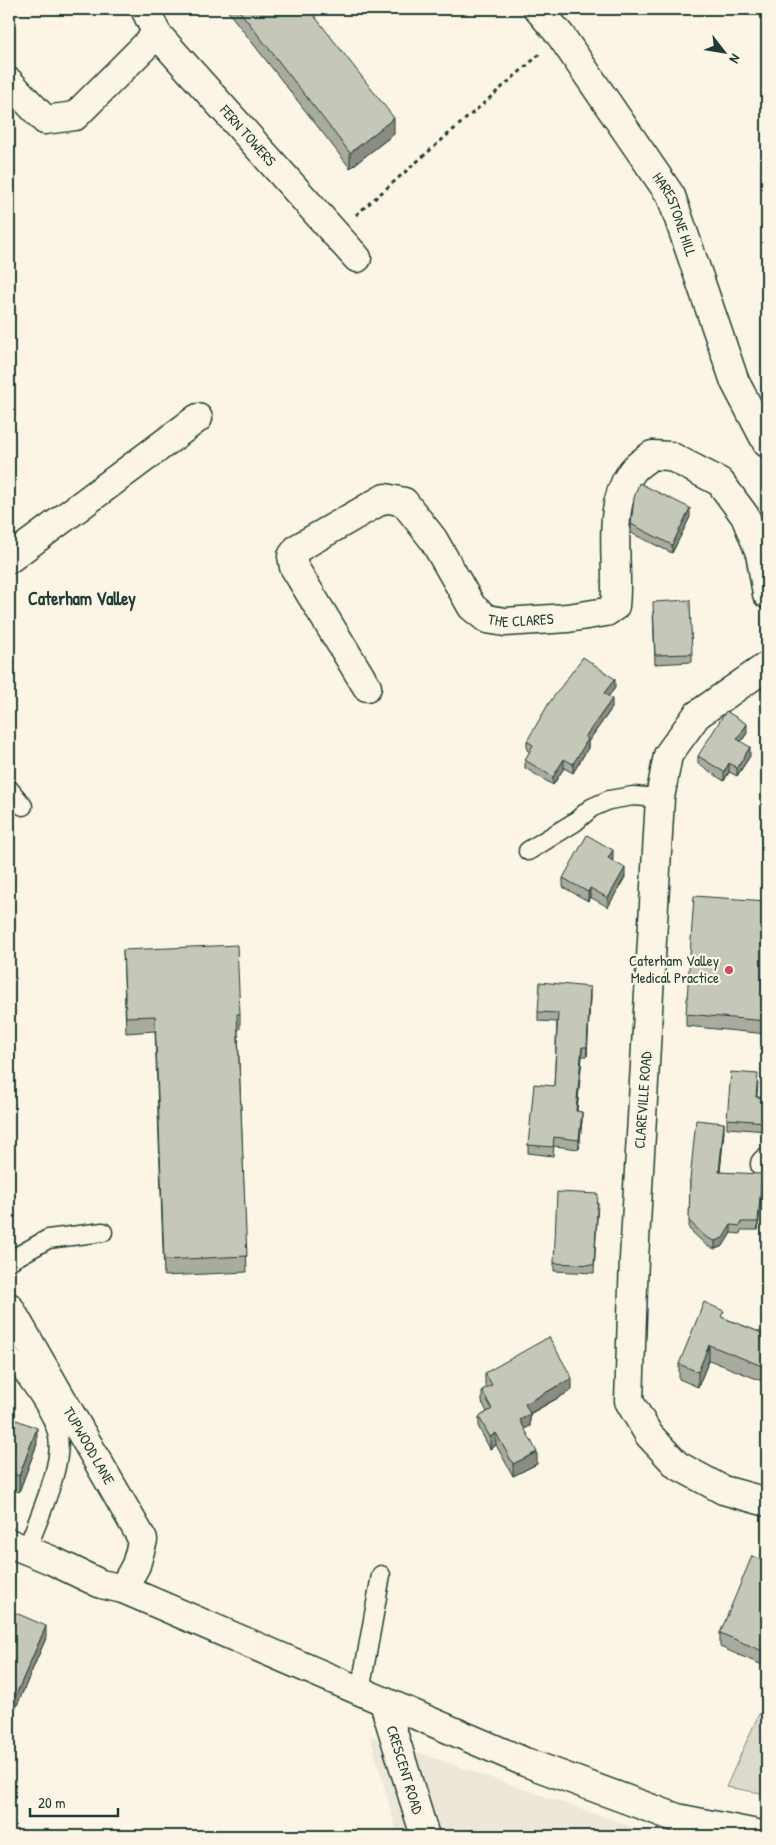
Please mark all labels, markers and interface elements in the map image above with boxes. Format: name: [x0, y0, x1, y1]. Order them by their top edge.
north arrow: [698, 28, 748, 78]
text: N: [725, 51, 746, 68]
street label: FERN TOWERS: [214, 99, 281, 171]
street label: HARESTONE HILL: [648, 168, 702, 260]
district label: Caterham Valley: [28, 586, 136, 612]
street label: THE CLARES: [487, 608, 554, 632]
place label: Caterham Valley Medical Practice: [629, 950, 719, 988]
marker: Caterham Valley Medical Practice: [723, 964, 735, 976]
street label: CLAREVILLE ROAD: [629, 1050, 656, 1149]
street label: TUPWOOD LANE: [59, 1403, 120, 1489]
street label: CRESCENT ROAD: [382, 1723, 429, 1817]
scale bar: [30, 1785, 118, 1817]
text: 20 m: [38, 1792, 65, 1813]

